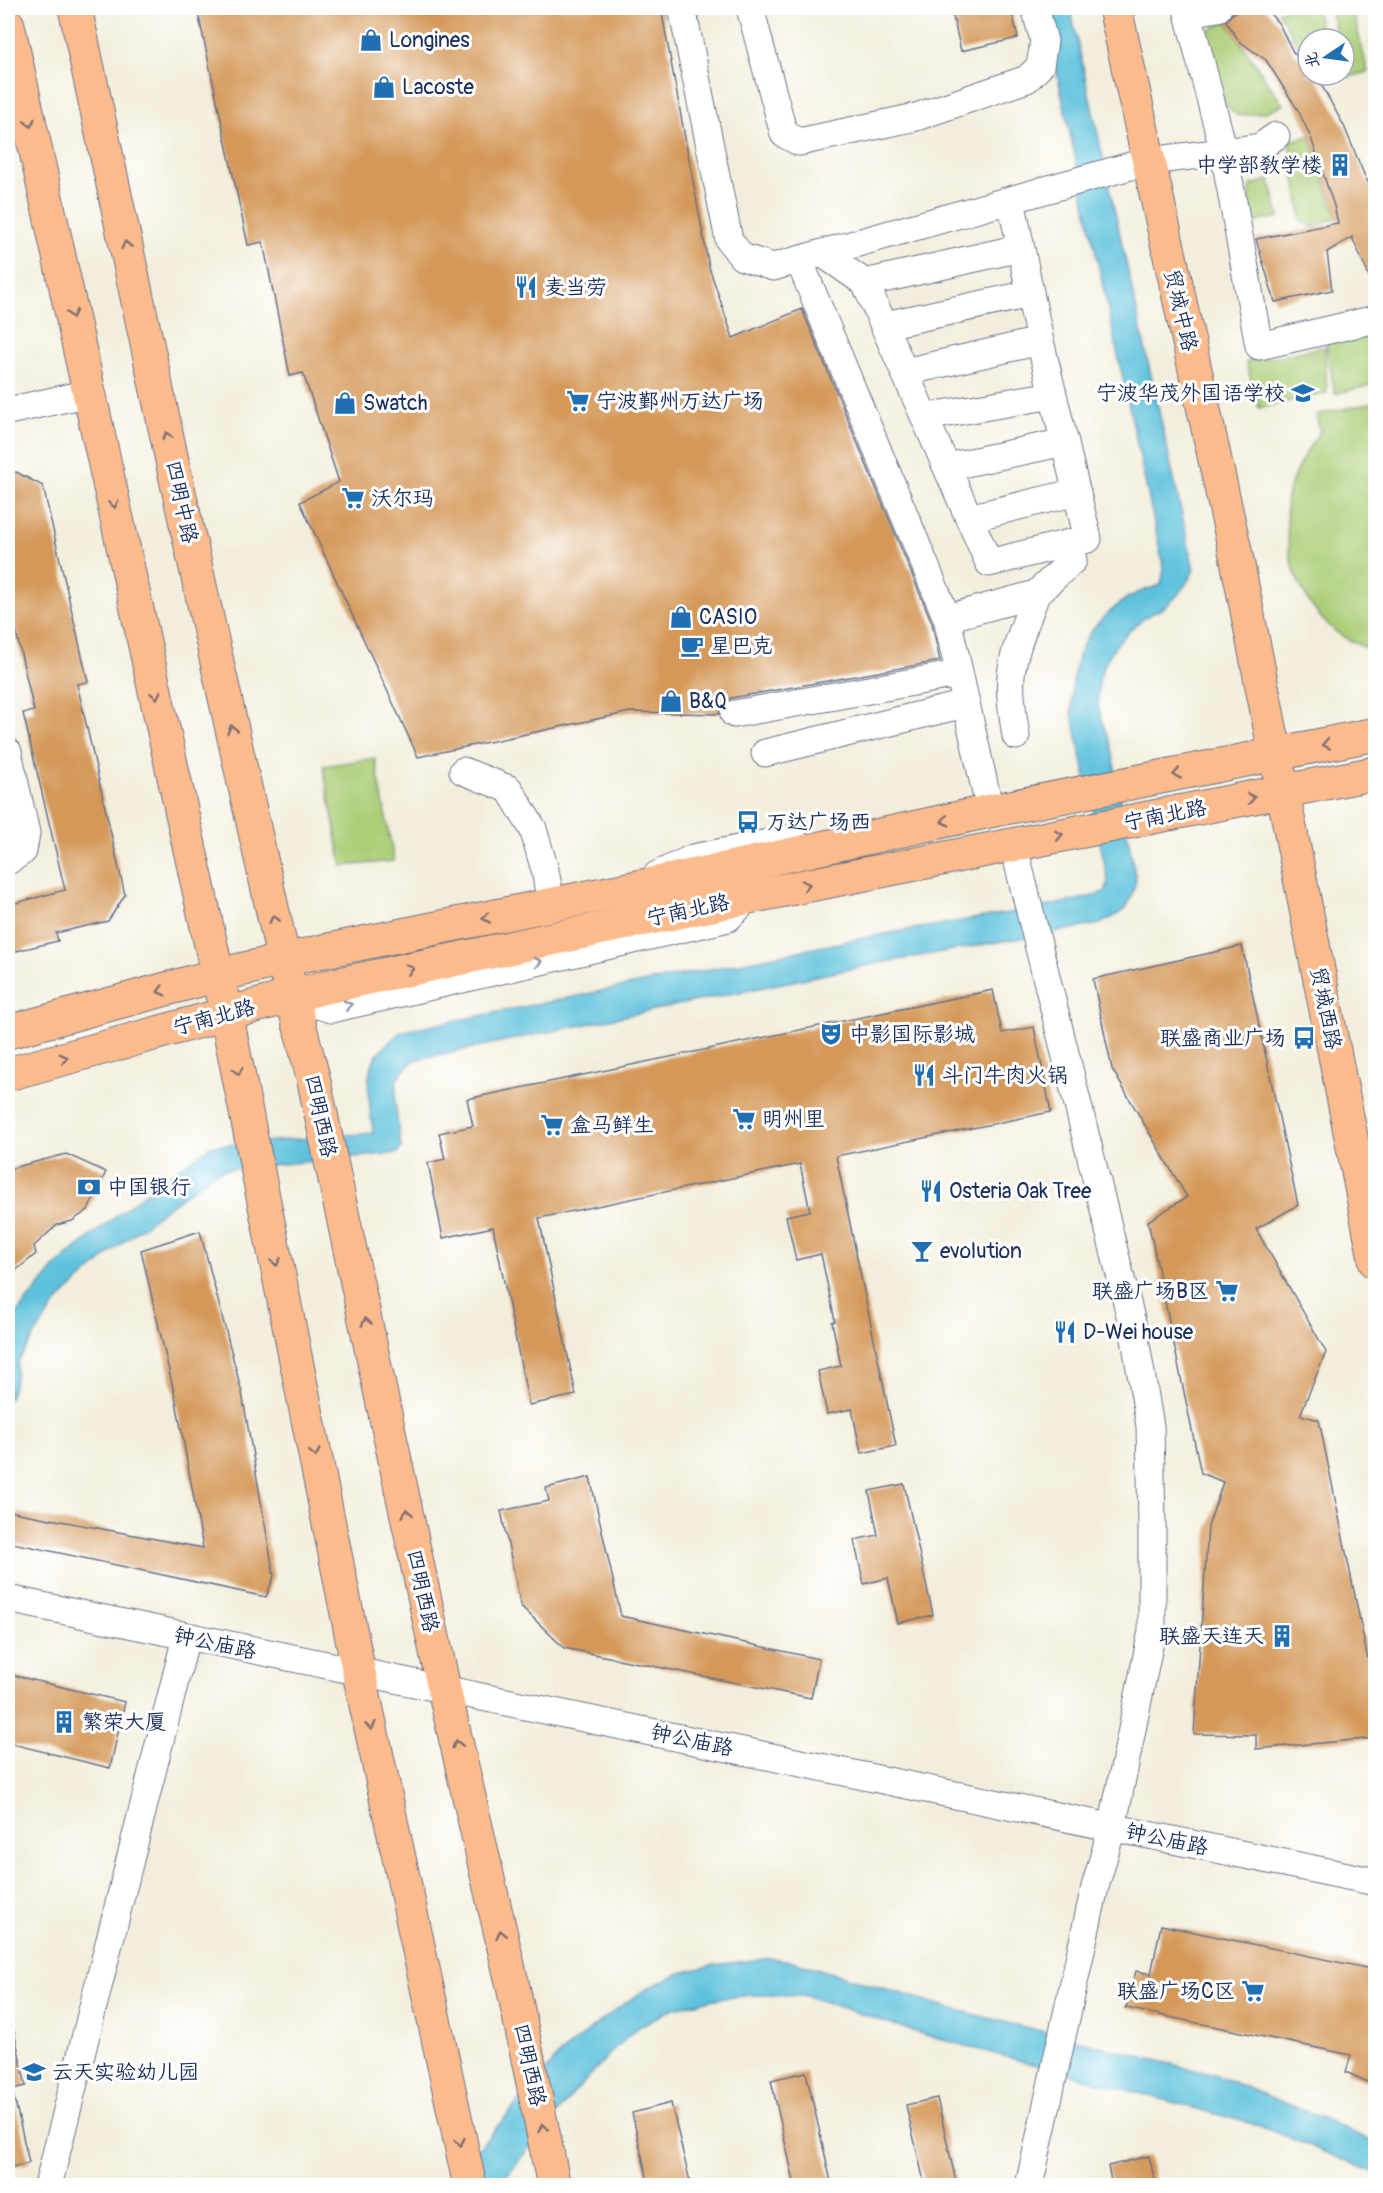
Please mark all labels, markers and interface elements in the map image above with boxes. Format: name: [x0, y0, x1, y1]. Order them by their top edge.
shop icon: Longines: [358, 27, 384, 53]
place label: Longines: [389, 27, 470, 54]
north arrow: [1296, 27, 1356, 87]
text: 北: [1301, 50, 1324, 70]
shop icon: Lacoste: [371, 74, 397, 100]
place label: Lacoste: [402, 74, 474, 101]
one-way arrow: [22, 118, 35, 128]
place label: 中学部教学楼: [1196, 152, 1322, 179]
building icon: 中学部教学楼: [1327, 152, 1353, 178]
one-way arrow: [120, 240, 133, 250]
street label: 贸城中路: [1158, 266, 1203, 354]
restaurant icon: 麦当劳: [513, 274, 539, 300]
place label: 麦当劳: [544, 274, 607, 301]
one-way arrow: [65, 308, 78, 318]
place label: 宁波华茂外国语学校: [1096, 380, 1285, 407]
school or university icon: 宁波华茂外国语学校: [1290, 380, 1316, 406]
supermarket icon: 宁波鄞州万达广场: [565, 388, 591, 414]
place label: 宁波鄞州万达广场: [596, 388, 764, 415]
shop icon: Swatch: [332, 390, 358, 416]
place label: Swatch: [363, 390, 428, 417]
one-way arrow: [162, 431, 175, 441]
street label: 四明中路: [160, 458, 203, 546]
supermarket icon: 沃尔玛: [340, 485, 366, 511]
place label: 沃尔玛: [371, 485, 434, 512]
one-way arrow: [107, 499, 120, 509]
shop icon: CASIO: [668, 604, 694, 630]
place label: CASIO: [699, 604, 757, 631]
cafe icon: 星巴克: [679, 633, 705, 659]
place label: 星巴克: [710, 633, 773, 660]
shop icon: B&Q: [658, 688, 684, 714]
place label: B&Q: [689, 688, 727, 715]
one-way arrow: [149, 689, 162, 699]
one-way arrow: [226, 724, 239, 734]
one-way arrow: [1321, 737, 1331, 750]
one-way arrow: [1172, 767, 1182, 780]
one-way arrow: [1245, 793, 1255, 806]
street label: 宁南北路: [1121, 794, 1209, 837]
bus stop icon: 万达广场西: [735, 809, 761, 835]
place label: 万达广场西: [766, 809, 871, 836]
one-way arrow: [940, 814, 950, 827]
one-way arrow: [1054, 829, 1064, 842]
one-way arrow: [801, 879, 811, 892]
street label: 宁南北路: [644, 889, 732, 932]
one-way arrow: [481, 911, 491, 924]
one-way arrow: [269, 914, 282, 924]
one-way arrow: [533, 956, 543, 969]
one-way arrow: [405, 963, 415, 976]
street label: 贸城西路: [1304, 964, 1347, 1052]
one-way arrow: [157, 983, 167, 996]
street label: 宁南北路: [170, 994, 258, 1041]
one-way arrow: [343, 1000, 353, 1013]
theatre icon: 中影国际影城: [818, 1021, 844, 1047]
place label: 中影国际影城: [849, 1021, 975, 1048]
place label: 联盛商业广场: [1160, 1025, 1286, 1052]
bus stop icon: 联盛商业广场: [1291, 1025, 1317, 1051]
one-way arrow: [59, 1053, 69, 1066]
restaurant icon: 斗门牛肉火锅: [911, 1062, 937, 1088]
place label: 斗门牛肉火锅: [942, 1062, 1068, 1089]
one-way arrow: [231, 1065, 244, 1075]
street label: 四明西路: [299, 1072, 342, 1160]
supermarket icon: 明州里: [731, 1106, 757, 1132]
place label: 明州里: [762, 1106, 825, 1133]
supermarket icon: 盒马鲜生: [539, 1112, 565, 1138]
place label: 盒马鲜生: [570, 1112, 654, 1139]
bank icon: 中国银行: [76, 1174, 102, 1200]
place label: 中国银行: [107, 1174, 191, 1201]
restaurant icon: Osteria Oak Tree: [918, 1178, 944, 1204]
place label: Osteria Oak Tree: [949, 1178, 1092, 1205]
bar icon: evolution: [909, 1238, 935, 1264]
place label: evolution: [940, 1238, 1022, 1265]
one-way arrow: [269, 1256, 282, 1266]
place label: 联盛广场B区: [1092, 1278, 1209, 1305]
supermarket icon: 联盛广场B区: [1214, 1278, 1240, 1304]
one-way arrow: [360, 1318, 373, 1328]
restaurant icon: D-Wei house: [1052, 1319, 1078, 1345]
place label: D-Wei house: [1083, 1319, 1194, 1346]
one-way arrow: [308, 1448, 321, 1458]
one-way arrow: [401, 1508, 414, 1518]
street label: 四明西路: [401, 1547, 444, 1635]
street label: 钟公庙路: [171, 1622, 259, 1665]
place label: 联盛天连天: [1159, 1623, 1264, 1650]
building icon: 联盛天连天: [1269, 1623, 1295, 1649]
building icon: 繁荣大厦: [51, 1709, 77, 1735]
place label: 繁荣大厦: [82, 1709, 166, 1736]
street label: 钟公庙路: [648, 1719, 736, 1762]
one-way arrow: [363, 1721, 376, 1731]
one-way arrow: [452, 1740, 465, 1750]
street label: 钟公庙路: [1123, 1818, 1211, 1861]
one-way arrow: [495, 1930, 508, 1940]
place label: 联盛广场C区: [1117, 1978, 1235, 2005]
supermarket icon: 联盛广场C区: [1240, 1978, 1266, 2004]
street label: 四明西路: [508, 2021, 551, 2109]
school or university icon: 云天实验幼儿园: [21, 2059, 47, 2085]
place label: 云天实验幼儿园: [52, 2059, 199, 2086]
one-way arrow: [537, 2123, 550, 2133]
one-way arrow: [453, 2137, 466, 2147]

